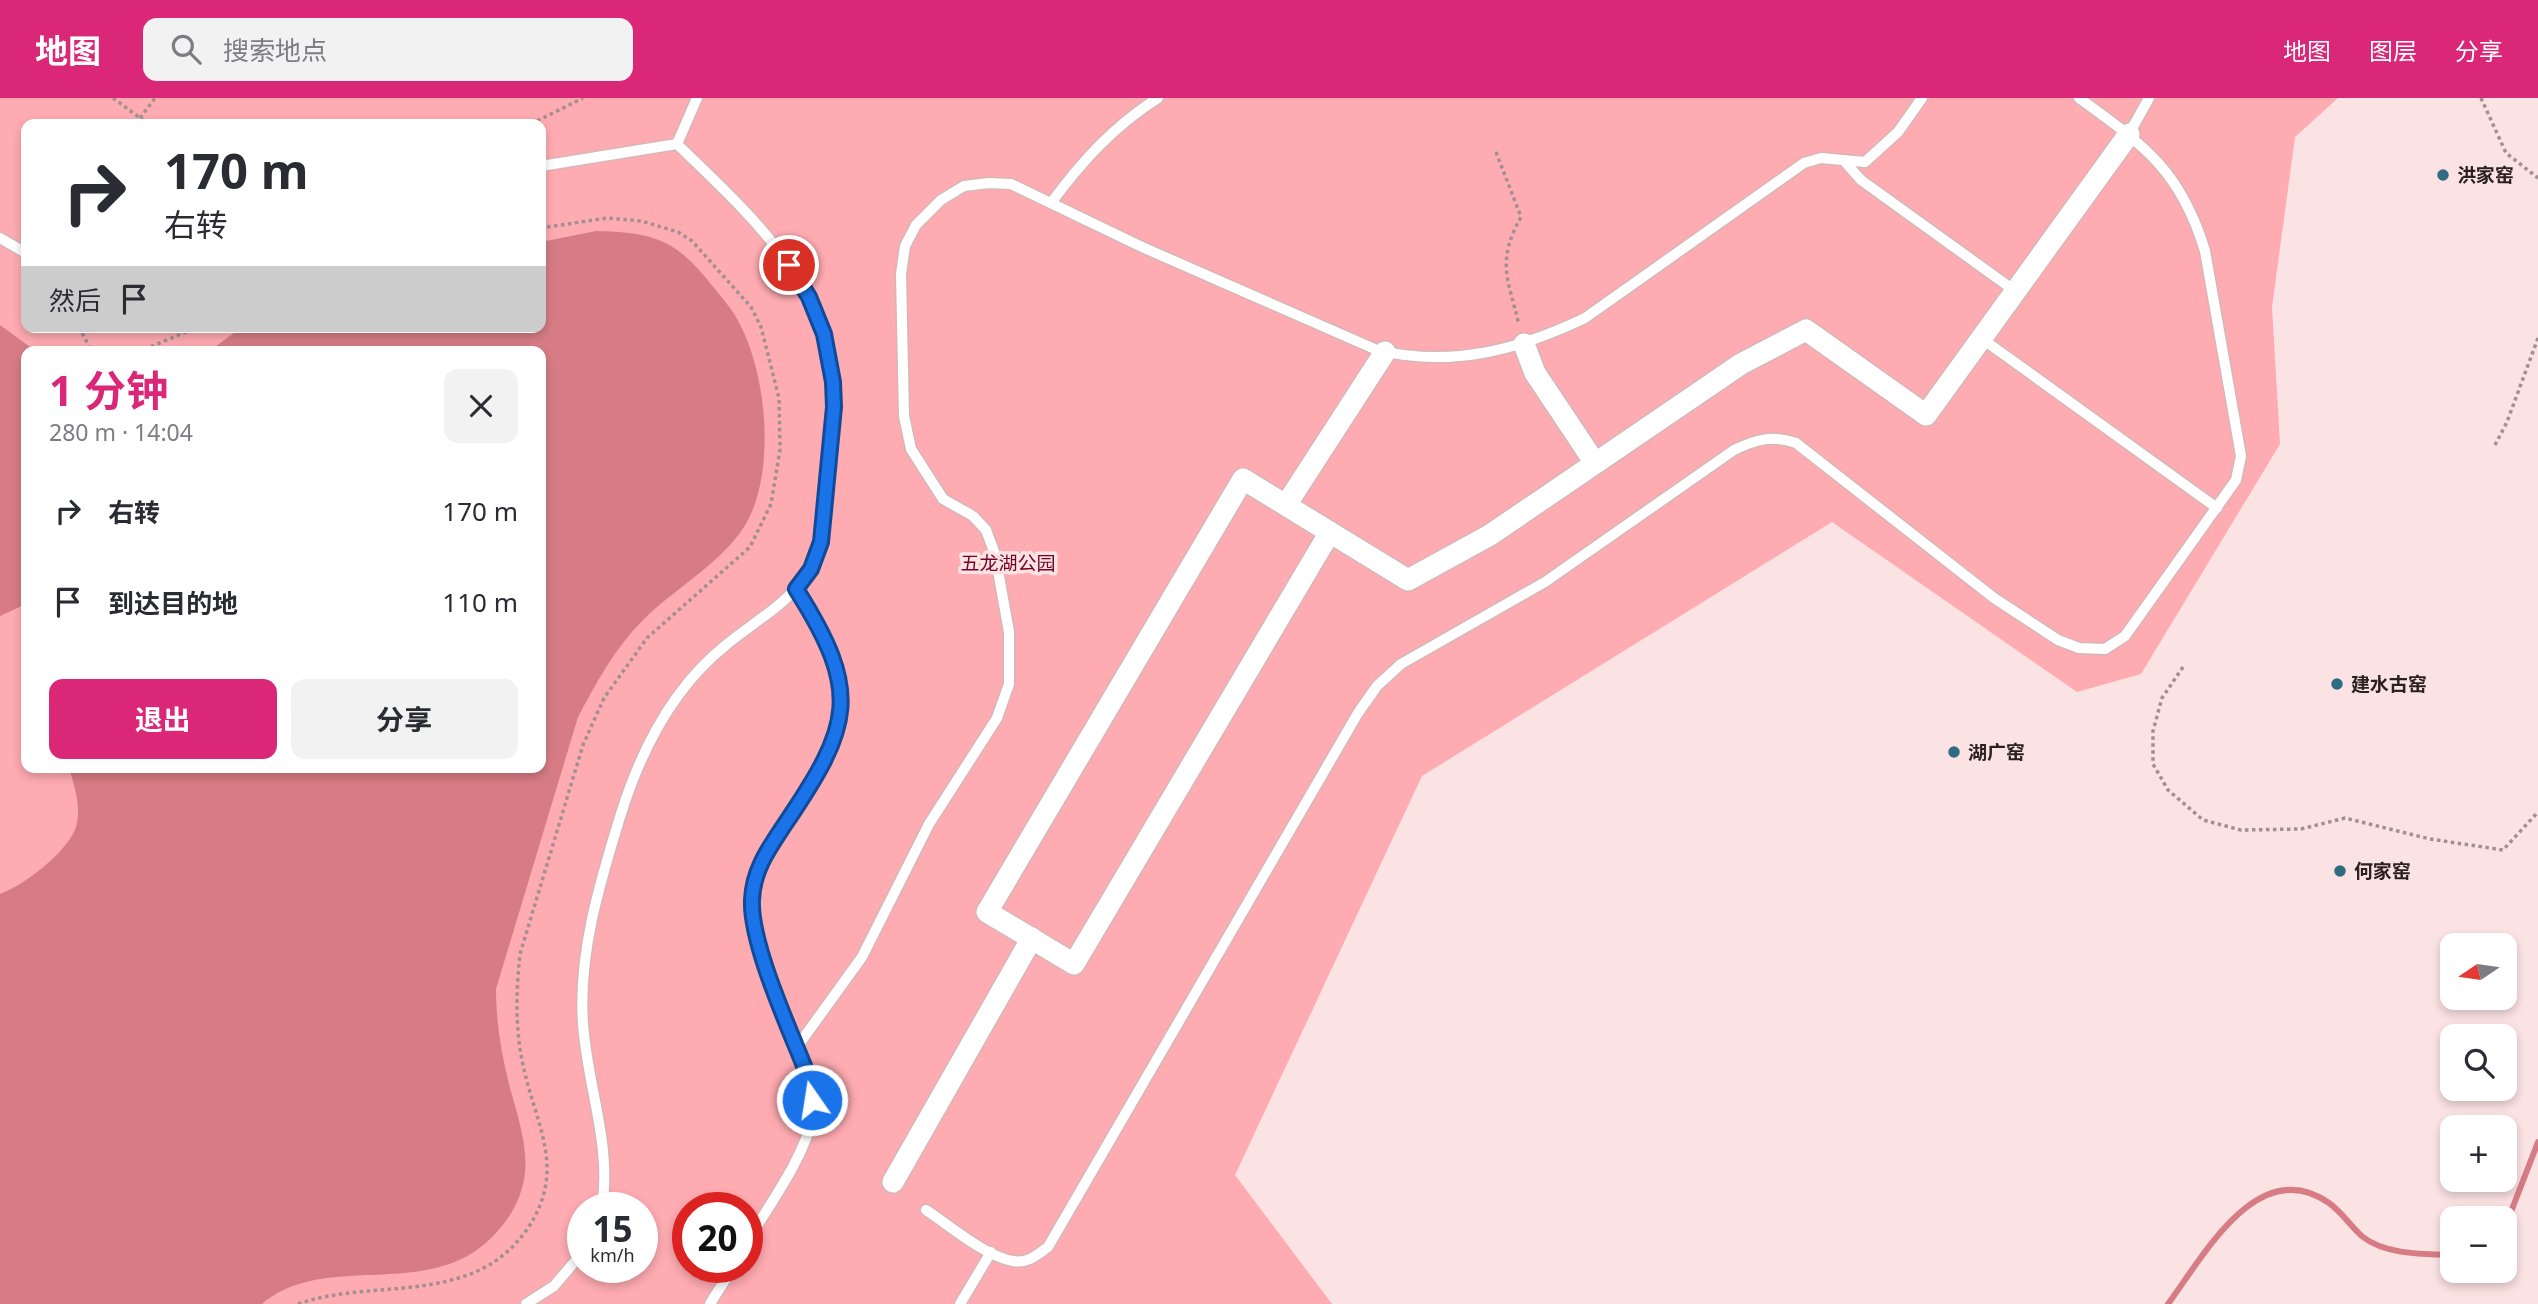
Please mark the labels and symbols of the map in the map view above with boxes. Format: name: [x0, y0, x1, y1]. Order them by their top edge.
place label: 洪家窑: [2457, 162, 2514, 188]
marker: 洪家窑: [2435, 167, 2451, 183]
pin: [759, 235, 819, 295]
park label: 五龙湖公园: [960, 550, 1056, 576]
place label: 建水古窑: [2351, 671, 2427, 697]
marker: 建水古窑: [2329, 676, 2345, 692]
place label: 湖广窑: [1968, 739, 2025, 765]
marker: 湖广窑: [1946, 744, 1962, 760]
place label: 何家窑: [2354, 858, 2411, 884]
marker: 何家窑: [2332, 863, 2348, 879]
north arrow: [2440, 933, 2516, 1010]
position arrow: [775, 1063, 849, 1137]
speed limit sign: 20: [672, 1192, 763, 1283]

